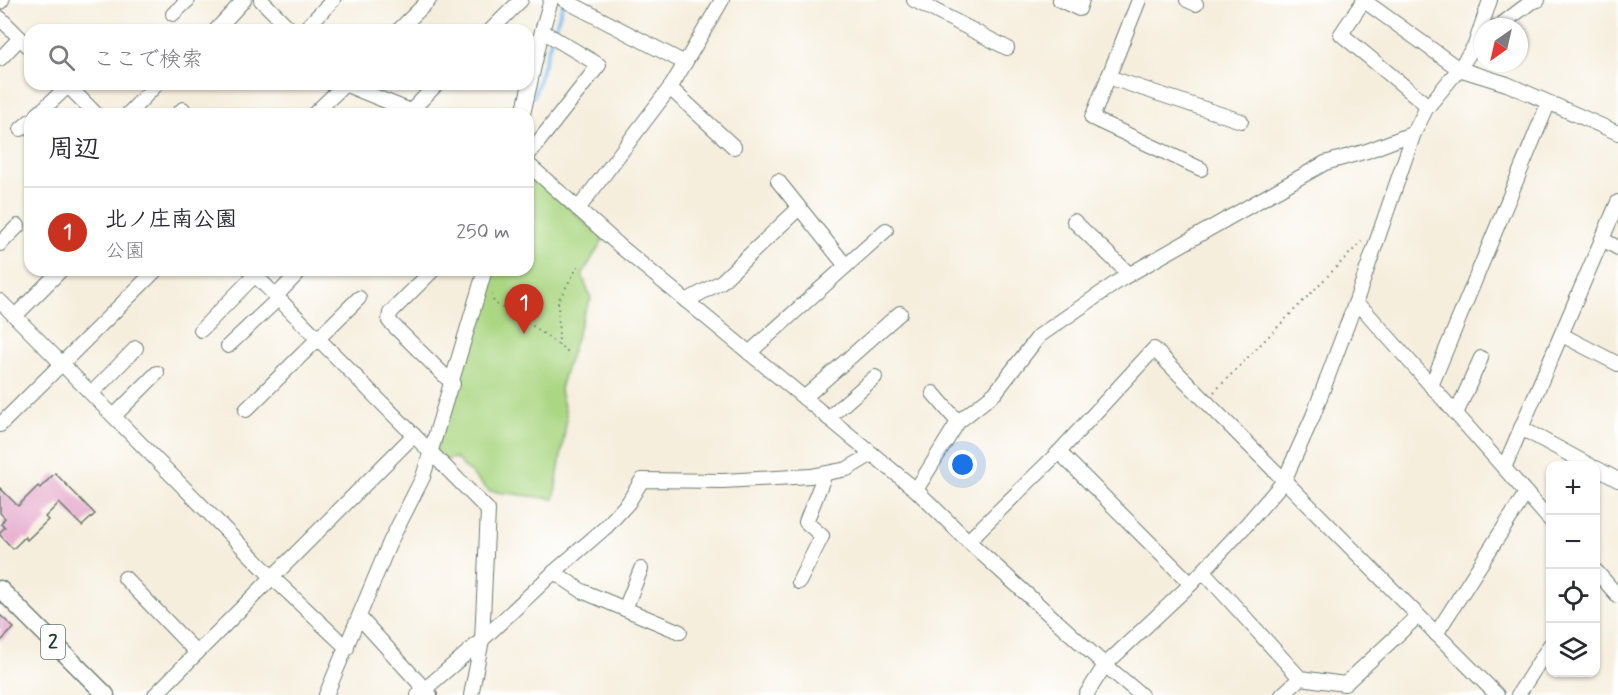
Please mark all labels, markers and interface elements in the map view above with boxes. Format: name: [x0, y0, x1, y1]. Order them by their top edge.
north arrow: [1474, 18, 1528, 72]
search box: [24, 24, 534, 90]
icon: search: [45, 41, 78, 74]
text: ここで検索: [93, 46, 203, 74]
text: 周辺: [48, 133, 100, 167]
text: 北ノ庄南公園: [105, 206, 237, 234]
text: 1: [63, 219, 72, 246]
text: 250 m: [456, 219, 510, 246]
text: 公園: [105, 238, 145, 265]
pin: 1: [504, 284, 544, 334]
your location: [948, 450, 977, 479]
map controls: [1546, 461, 1600, 677]
button: +: [1546, 461, 1600, 515]
button: −: [1546, 515, 1600, 569]
button: locate: [1546, 569, 1600, 623]
button: layers: [1546, 623, 1600, 677]
road number: 2: [41, 625, 65, 659]

